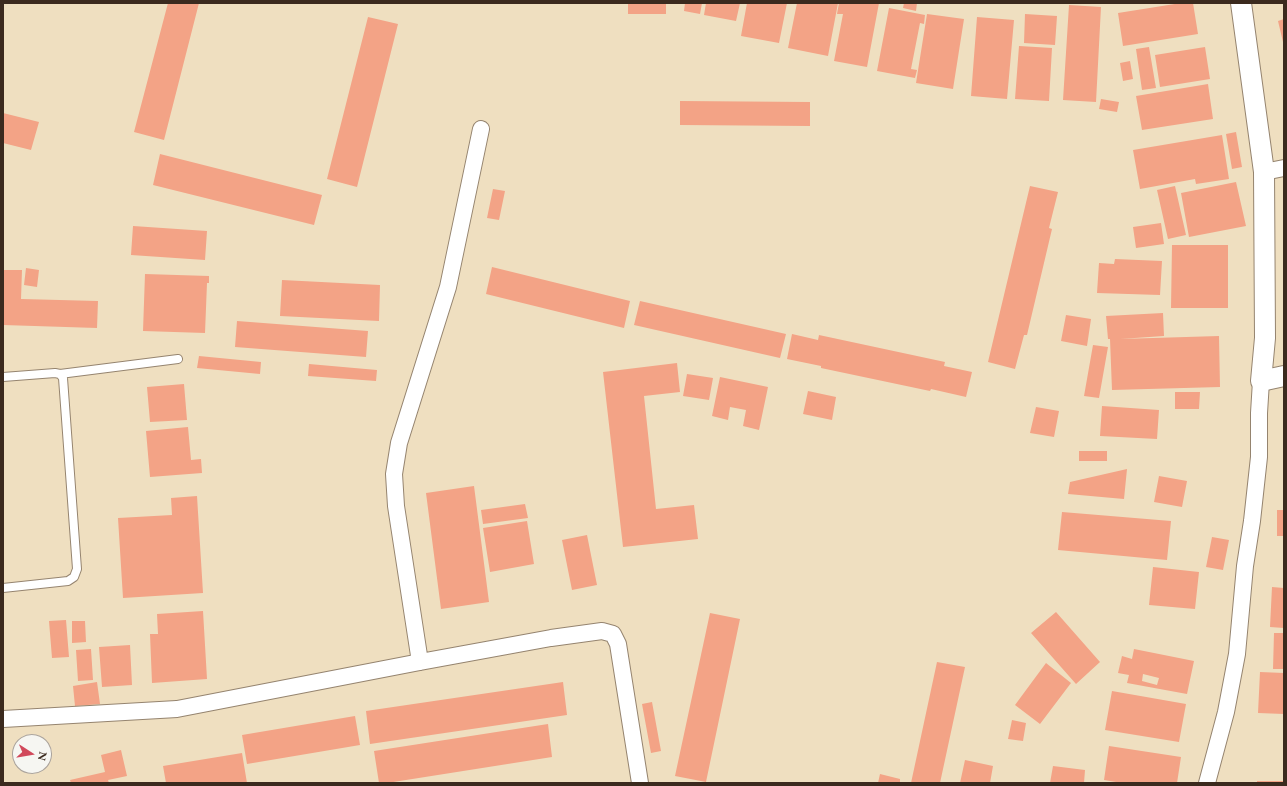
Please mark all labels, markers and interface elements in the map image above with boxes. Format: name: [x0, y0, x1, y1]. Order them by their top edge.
north arrow: [12, 734, 52, 774]
text: N: [35, 750, 51, 762]

